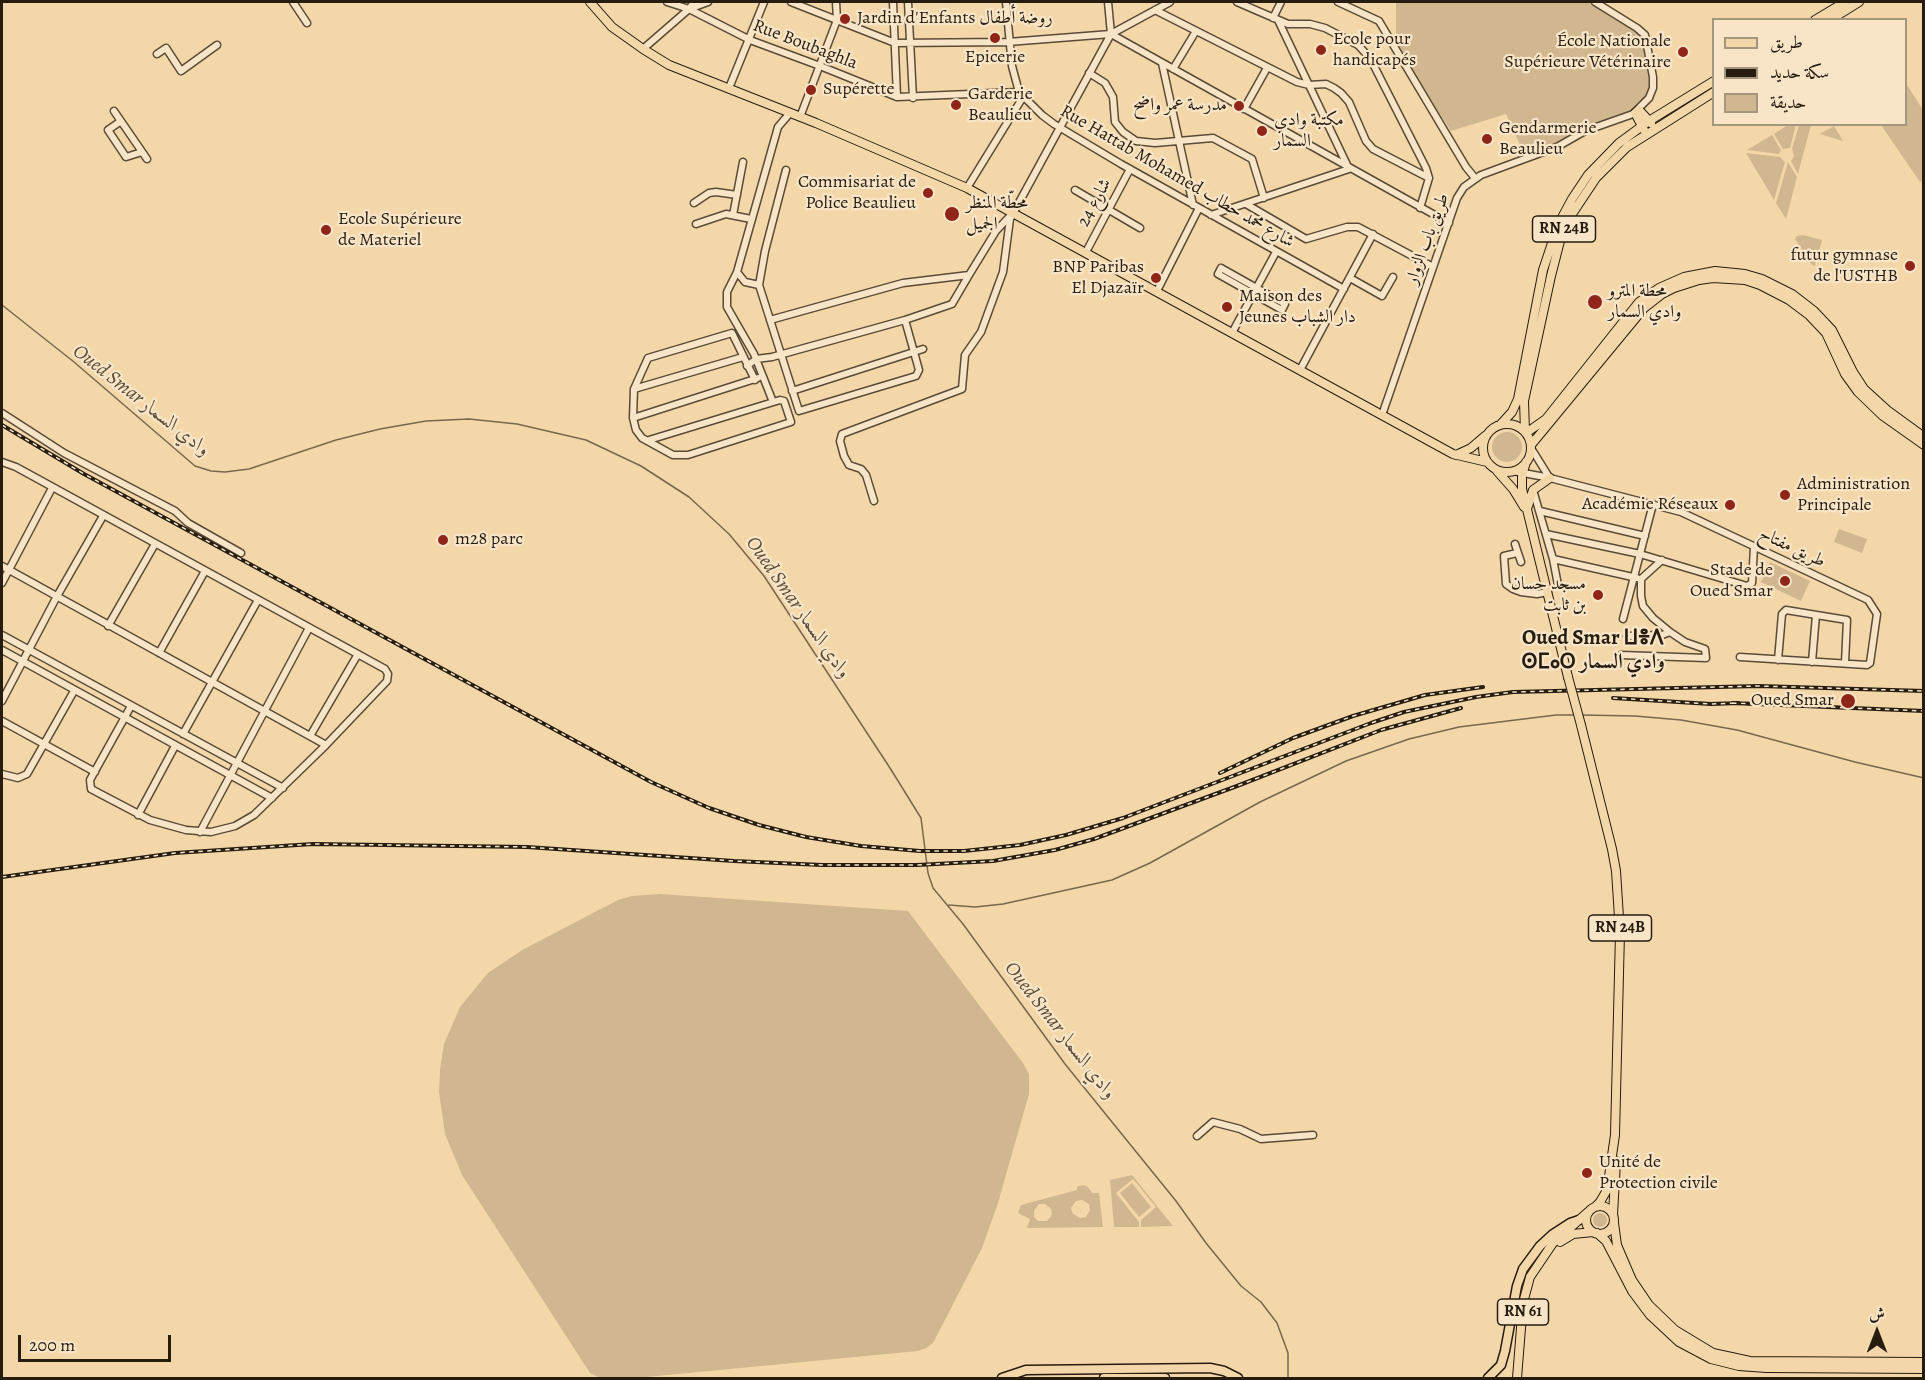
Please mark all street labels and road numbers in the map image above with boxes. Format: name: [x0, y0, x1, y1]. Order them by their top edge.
street label: Rue Boubaghla: [750, 15, 860, 75]
street label: Rue Hattab Mohamed شارع محمد حطاب: [1056, 101, 1298, 253]
street label: شارع 24: [1073, 175, 1117, 231]
street label: طريق باب الزوار: [1402, 190, 1454, 288]
road number: RN 24B: [1532, 216, 1596, 242]
street label: طريق مفتاح: [1755, 523, 1829, 573]
road number: RN 24B: [1588, 915, 1652, 941]
road number: RN 61: [1498, 1299, 1549, 1325]

